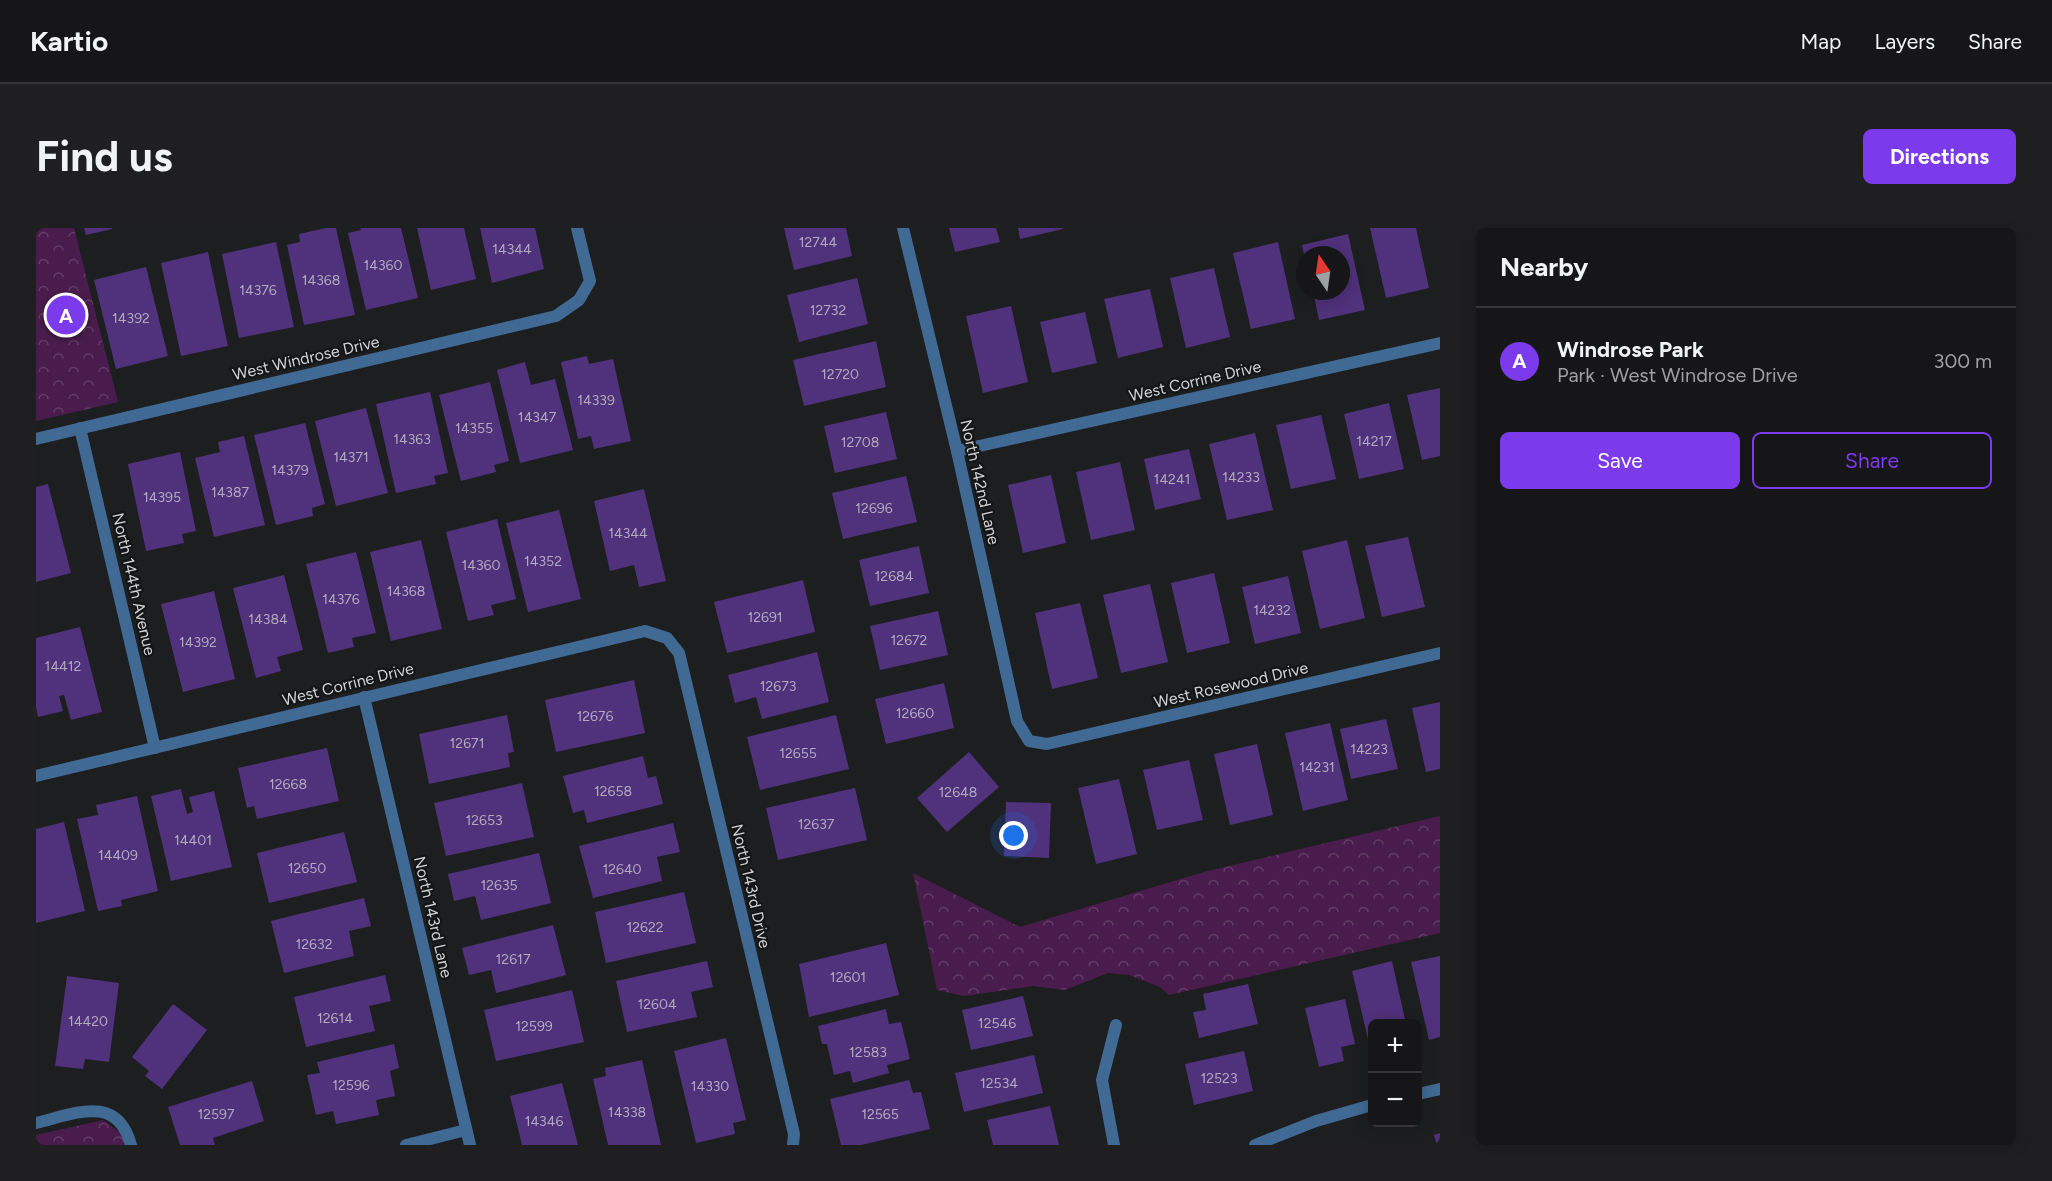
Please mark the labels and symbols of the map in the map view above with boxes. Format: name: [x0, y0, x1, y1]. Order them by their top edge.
house number: 12744: [799, 234, 838, 251]
house number: 14344: [492, 241, 532, 258]
north arrow: [1296, 246, 1350, 300]
house number: 14360: [364, 257, 403, 274]
house number: 14368: [302, 272, 340, 289]
house number: 14376: [239, 282, 277, 299]
pin: A: [46, 292, 86, 338]
house number: 12732: [810, 302, 846, 319]
house number: 14392: [112, 310, 150, 327]
street label: West Windrose Drive: [231, 332, 382, 384]
street label: West Corrine Drive: [1127, 357, 1263, 405]
house number: 12720: [821, 366, 859, 383]
house number: 14339: [577, 392, 615, 409]
house number: 14347: [518, 409, 557, 426]
street label: North 142nd Lane: [956, 418, 1004, 547]
house number: 14355: [455, 420, 493, 437]
house number: 14363: [393, 431, 431, 448]
house number: 14217: [1356, 433, 1392, 450]
house number: 12708: [841, 434, 879, 451]
house number: 14371: [333, 449, 369, 466]
house number: 14379: [271, 462, 309, 479]
house number: 14233: [1222, 469, 1260, 486]
house number: 14241: [1154, 471, 1190, 488]
house number: 14387: [211, 484, 250, 501]
house number: 14395: [143, 489, 181, 506]
house number: 12696: [855, 500, 893, 517]
street label: North 144th Avenue: [108, 511, 160, 657]
house number: 14344: [608, 525, 648, 542]
house number: 14352: [524, 553, 562, 570]
house number: 14360: [462, 557, 501, 574]
house number: 12684: [875, 568, 914, 585]
house number: 14368: [387, 583, 425, 600]
house number: 14376: [322, 591, 360, 608]
house number: 14232: [1253, 602, 1291, 619]
house number: 12691: [747, 609, 783, 626]
house number: 14384: [248, 611, 288, 628]
house number: 12672: [891, 632, 927, 649]
house number: 14392: [179, 634, 217, 651]
house number: 14412: [45, 658, 81, 675]
street label: West Corrine Drive: [280, 658, 416, 710]
street label: West Rosewood Drive: [1152, 658, 1310, 712]
house number: 12673: [760, 678, 796, 695]
house number: 12660: [896, 705, 934, 722]
house number: 12676: [577, 708, 614, 725]
house number: 12671: [450, 735, 484, 752]
house number: 14223: [1350, 741, 1388, 758]
house number: 12655: [779, 745, 817, 762]
house number: 14231: [1299, 759, 1335, 776]
house number: 12668: [269, 776, 307, 793]
house number: 12658: [594, 783, 632, 800]
house number: 12648: [939, 784, 977, 801]
house number: 12653: [465, 812, 503, 829]
house number: 12637: [798, 816, 835, 833]
your location: [999, 821, 1028, 850]
street label: North 143rd Drive: [727, 822, 775, 950]
house number: 14401: [174, 832, 212, 849]
house number: 14409: [98, 847, 138, 864]
street label: North 143rd Lane: [410, 854, 456, 980]
house number: 12650: [288, 860, 326, 877]
house number: 12640: [602, 861, 642, 878]
house number: 12635: [480, 877, 518, 894]
house number: 12622: [626, 919, 664, 936]
house number: 12632: [296, 936, 332, 953]
house number: 12617: [496, 951, 531, 968]
house number: 12601: [830, 969, 866, 986]
house number: 12604: [637, 996, 677, 1013]
house number: 12614: [317, 1010, 353, 1027]
house number: 14420: [68, 1013, 108, 1030]
house number: 12546: [978, 1015, 1016, 1032]
house number: 12599: [515, 1018, 553, 1035]
house number: 12583: [849, 1044, 887, 1061]
house number: 12523: [1200, 1070, 1238, 1087]
house number: 12534: [980, 1075, 1018, 1092]
house number: 12596: [332, 1077, 370, 1094]
house number: 14330: [691, 1078, 729, 1095]
house number: 14338: [608, 1104, 646, 1121]
house number: 12597: [197, 1106, 235, 1123]
house number: 12565: [861, 1106, 899, 1123]
house number: 14346: [525, 1113, 563, 1130]

